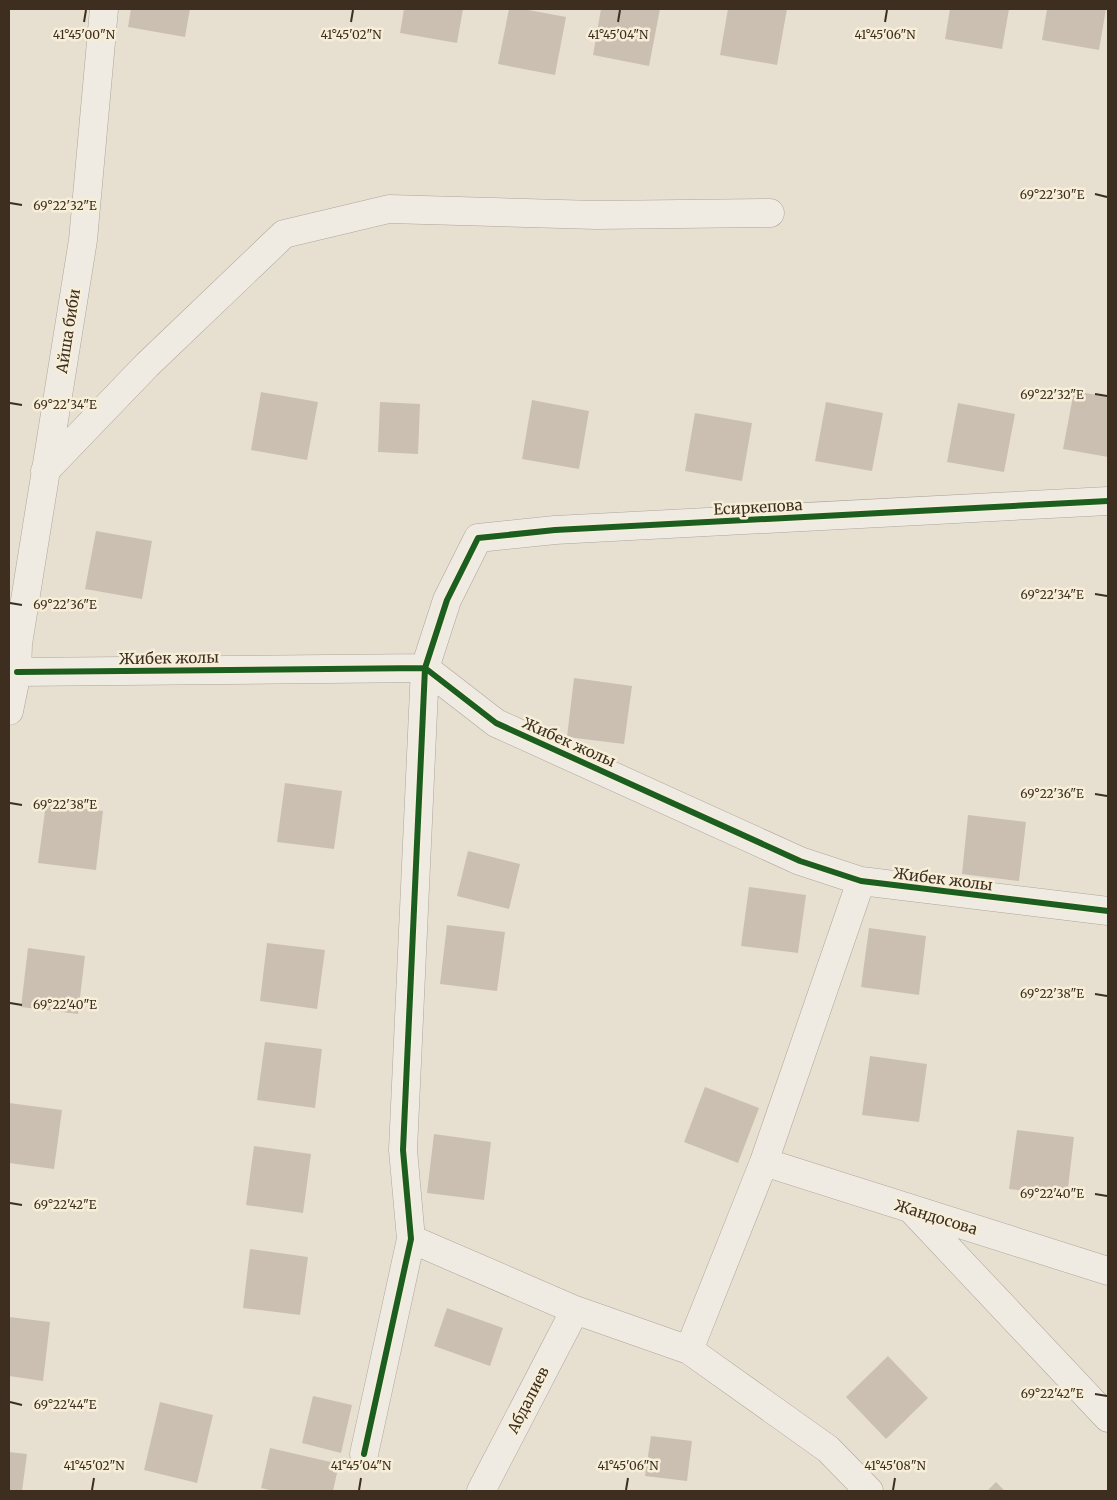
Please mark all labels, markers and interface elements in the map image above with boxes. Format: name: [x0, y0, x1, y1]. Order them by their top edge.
text: 41°45'00"N: [53, 27, 116, 42]
text: 41°45'02"N: [321, 27, 382, 42]
text: 41°45'04"N: [588, 27, 649, 42]
text: 41°45'06"N: [854, 27, 916, 42]
text: 69°22'30"E: [1020, 187, 1085, 202]
text: 69°22'32"E: [33, 198, 97, 213]
street label: Айша биби: [52, 287, 84, 376]
text: 69°22'32"E: [1020, 387, 1084, 402]
text: 69°22'34"E: [33, 397, 97, 412]
street label: Есиркепова: [713, 495, 803, 519]
text: 69°22'34"E: [1020, 587, 1084, 602]
text: 69°22'36"E: [33, 597, 97, 612]
street label: Жибек жолы: [119, 648, 219, 668]
street label: Жибек жолы: [519, 713, 619, 771]
text: 69°22'36"E: [1020, 786, 1084, 801]
text: 69°22'38"E: [33, 797, 97, 812]
street label: Жибек жолы: [892, 863, 994, 895]
text: 69°22'38"E: [1020, 986, 1084, 1001]
text: 69°22'40"E: [33, 997, 97, 1012]
text: 69°22'40"E: [1020, 1186, 1084, 1201]
street label: Жандосова: [892, 1195, 980, 1239]
text: 69°22'42"E: [34, 1197, 97, 1212]
street label: Абдалиев: [503, 1363, 553, 1437]
text: 69°22'42"E: [1021, 1386, 1084, 1401]
text: 69°22'44"E: [34, 1397, 97, 1412]
text: 41°45'02"N: [64, 1458, 125, 1473]
text: 41°45'04"N: [331, 1458, 392, 1473]
text: 41°45'06"N: [597, 1458, 659, 1473]
text: 41°45'08"N: [864, 1458, 926, 1473]

